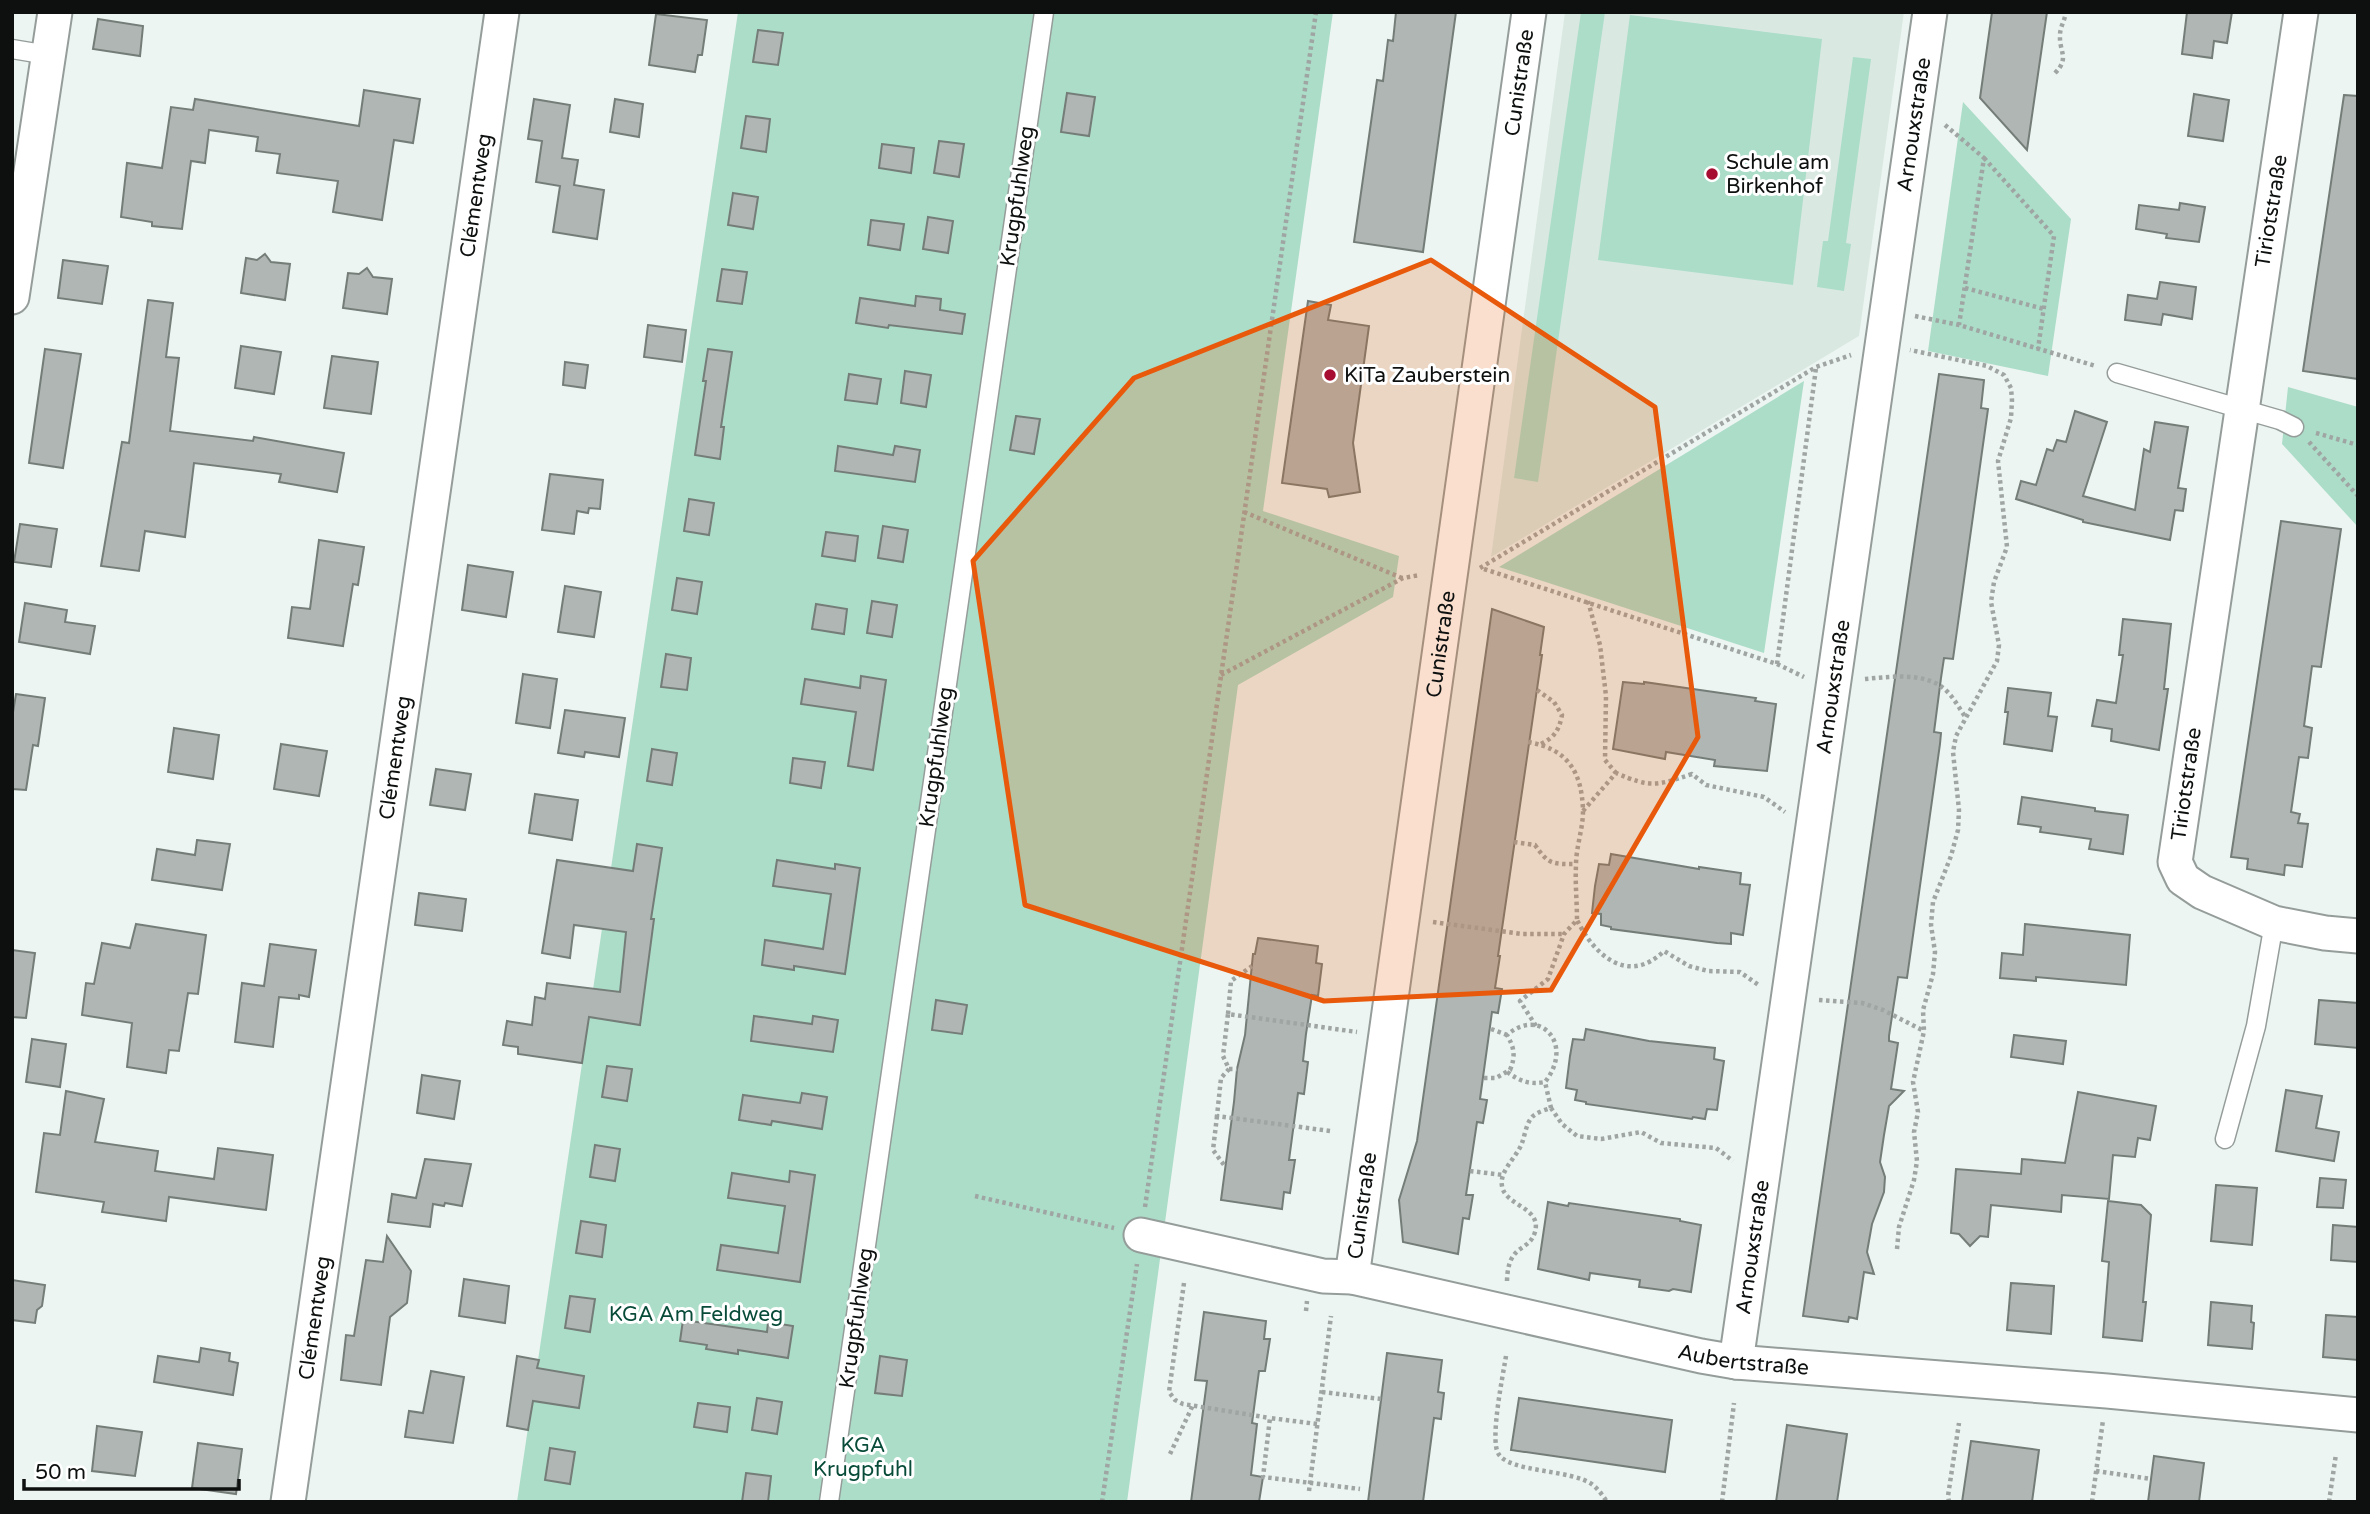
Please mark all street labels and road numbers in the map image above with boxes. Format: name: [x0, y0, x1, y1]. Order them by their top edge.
street label: Cunistraße: [1500, 28, 1539, 138]
street label: Arnouxstraße: [1892, 56, 1936, 194]
street label: Krugpfuhlweg: [995, 124, 1040, 268]
street label: Clémentweg: [455, 132, 497, 259]
street label: Tiriotstraße: [2250, 153, 2293, 269]
street label: Cunistraße: [1421, 589, 1461, 699]
street label: Arnouxstraße: [1811, 618, 1856, 756]
street label: Krugpfuhlweg: [914, 685, 959, 829]
street label: Clémentweg: [374, 694, 417, 821]
street label: Tiriotstraße: [2166, 726, 2207, 842]
street label: Cunistraße: [1343, 1151, 1382, 1261]
street label: Arnouxstraße: [1731, 1178, 1775, 1316]
street label: Krugpfuhlweg: [834, 1246, 879, 1390]
street label: Clémentweg: [294, 1254, 336, 1382]
street label: Aubertstraße: [1675, 1339, 1810, 1381]

